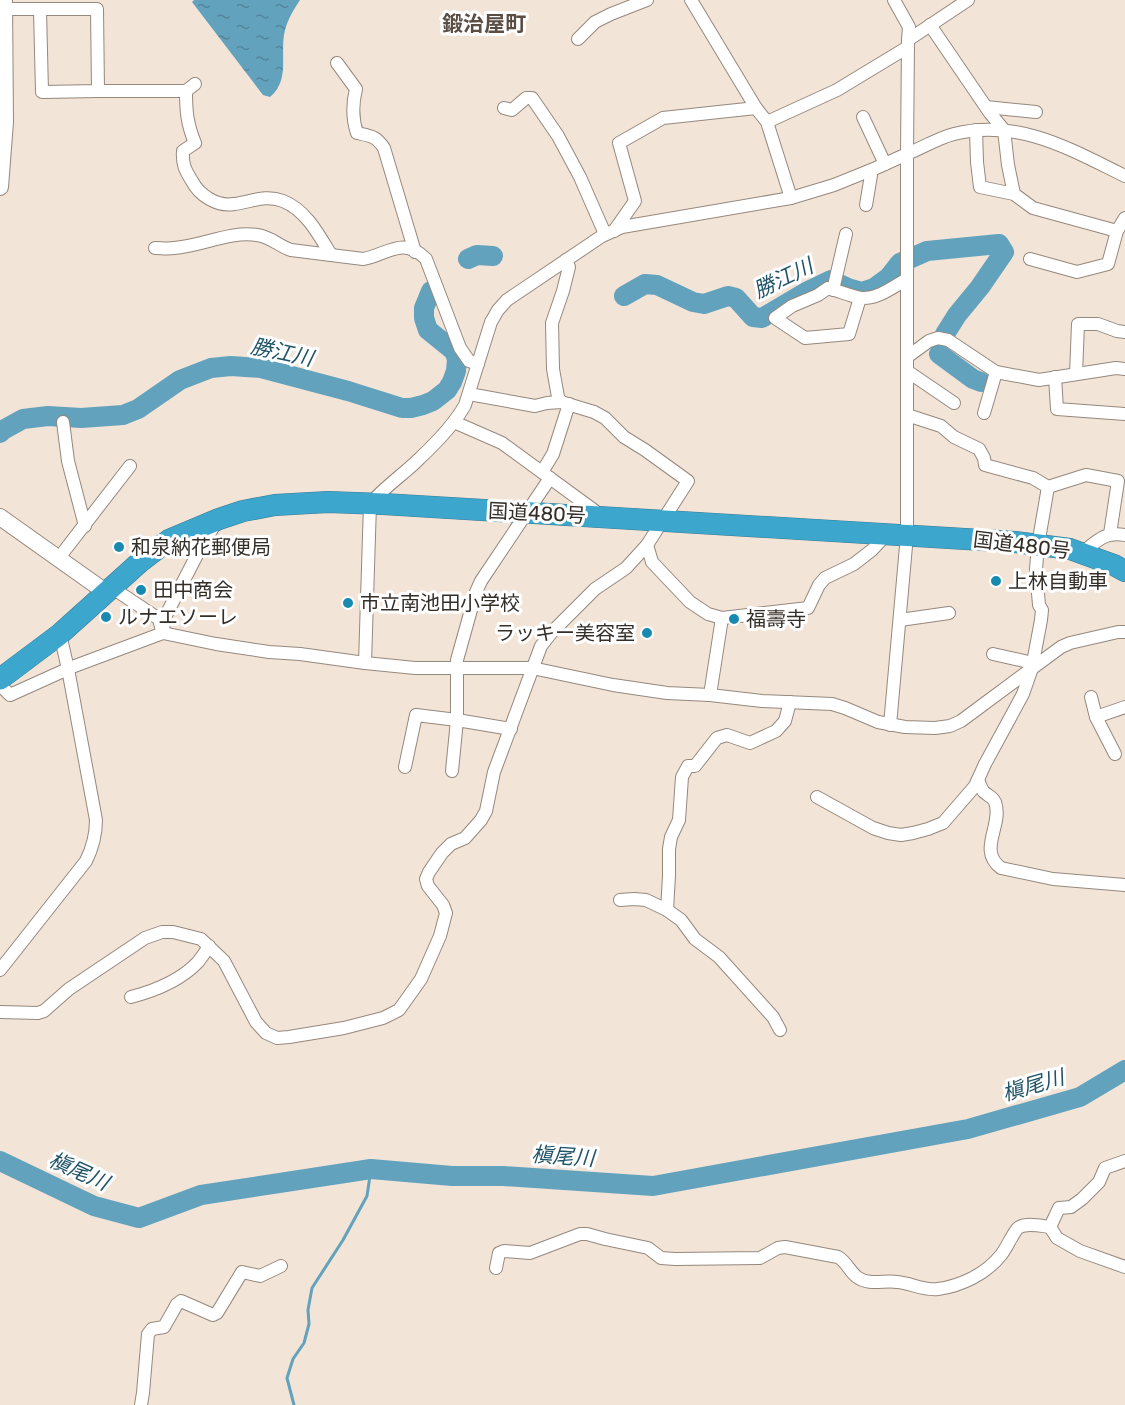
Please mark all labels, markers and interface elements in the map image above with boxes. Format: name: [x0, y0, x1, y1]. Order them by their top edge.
district label: 鍛治屋町: [442, 11, 526, 36]
water label: 勝江川: [749, 252, 819, 303]
water label: 勝江川: [249, 333, 317, 371]
street label: 国道480号: [488, 498, 586, 528]
street label: 国道480号: [972, 527, 1072, 563]
place label: 和泉納花郵便局: [131, 535, 271, 559]
marker: 和泉納花郵便局: [112, 540, 126, 554]
place label: 上林自動車: [1008, 569, 1108, 593]
marker: 上林自動車: [989, 574, 1003, 588]
place label: 田中商会: [153, 578, 233, 602]
marker: 田中商会: [134, 583, 148, 597]
place label: 市立南池田小学校: [360, 591, 520, 615]
marker: 市立南池田小学校: [341, 596, 355, 610]
place label: ルナエソーレ: [118, 605, 238, 629]
place label: 福壽寺: [746, 607, 806, 631]
marker: ルナエソーレ: [99, 610, 113, 624]
marker: 福壽寺: [727, 612, 741, 626]
place label: ラッキー美容室: [495, 621, 635, 645]
marker: ラッキー美容室: [640, 626, 654, 640]
water label: 槇尾川: [999, 1064, 1069, 1106]
water label: 槇尾川: [531, 1141, 597, 1171]
water label: 槇尾川: [45, 1147, 115, 1196]

